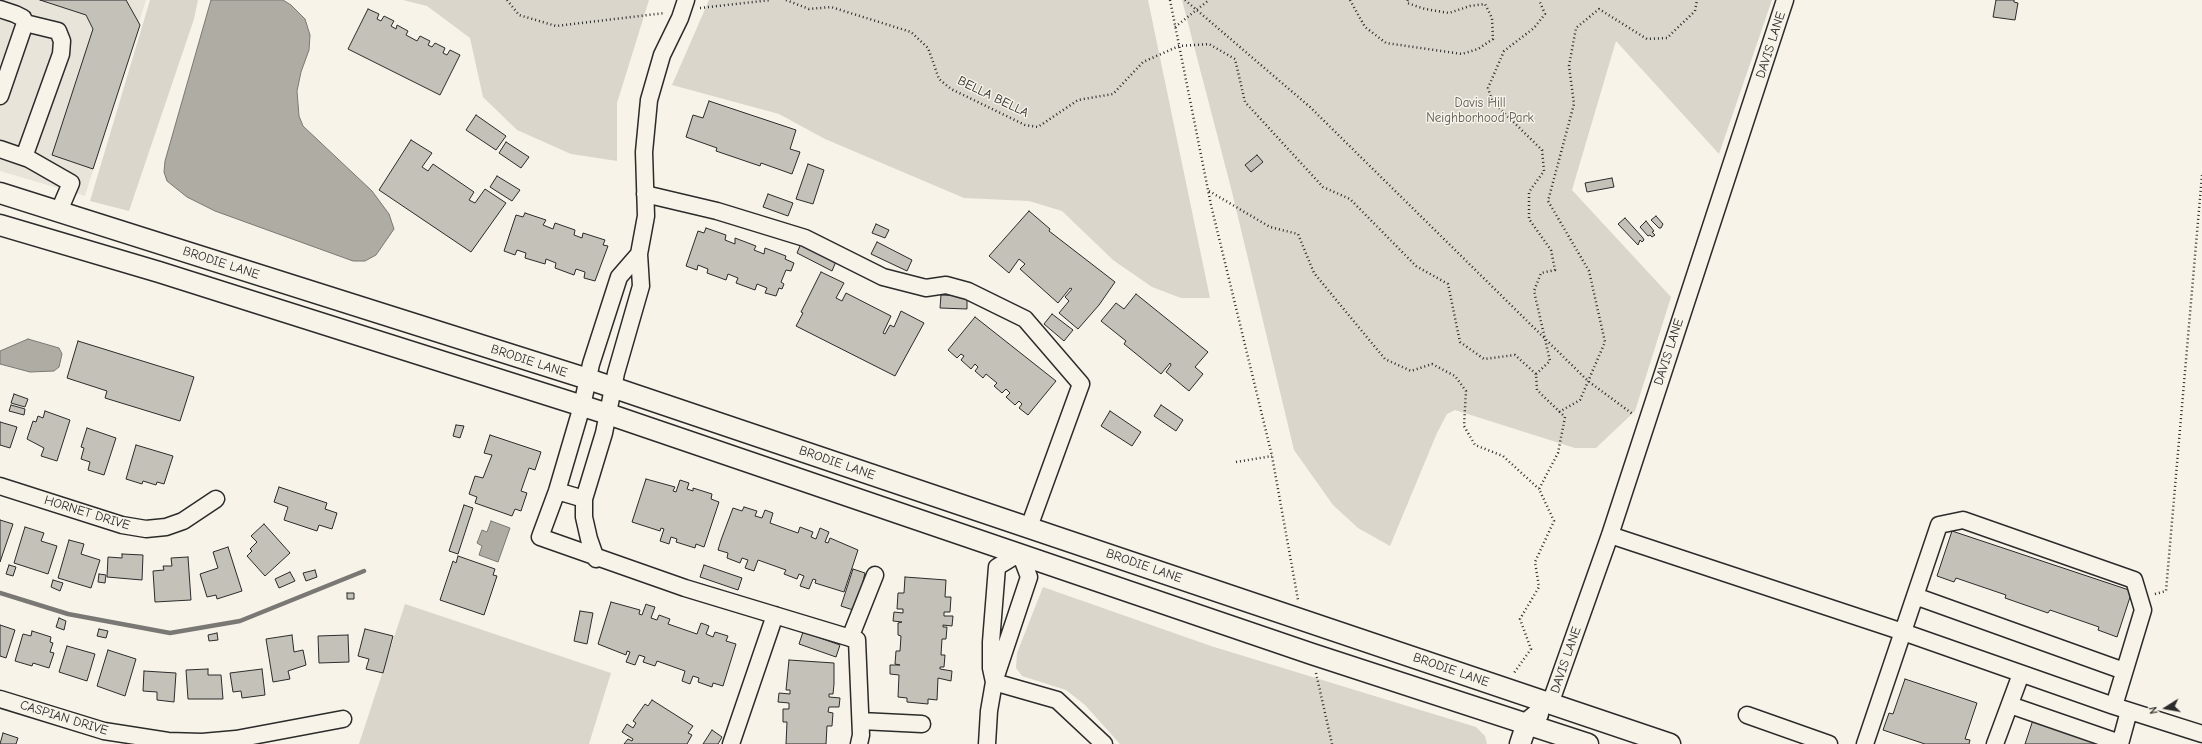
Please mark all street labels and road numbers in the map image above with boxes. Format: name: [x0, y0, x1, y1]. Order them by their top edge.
street label: DAVIS LANE: [1753, 10, 1789, 80]
street label: BELLA BELLA: [955, 73, 1031, 121]
street label: BRODIE LANE: [181, 243, 261, 283]
street label: DAVIS LANE: [1651, 317, 1687, 387]
street label: BRODIE LANE: [489, 341, 569, 381]
street label: BRODIE LANE: [797, 443, 877, 483]
street label: HORNET DRIVE: [42, 493, 132, 533]
street label: BRODIE LANE: [1104, 546, 1184, 586]
street label: DAVIS LANE: [1547, 625, 1585, 695]
street label: BRODIE LANE: [1411, 650, 1491, 690]
street label: CASPIAN DRIVE: [18, 697, 110, 739]

